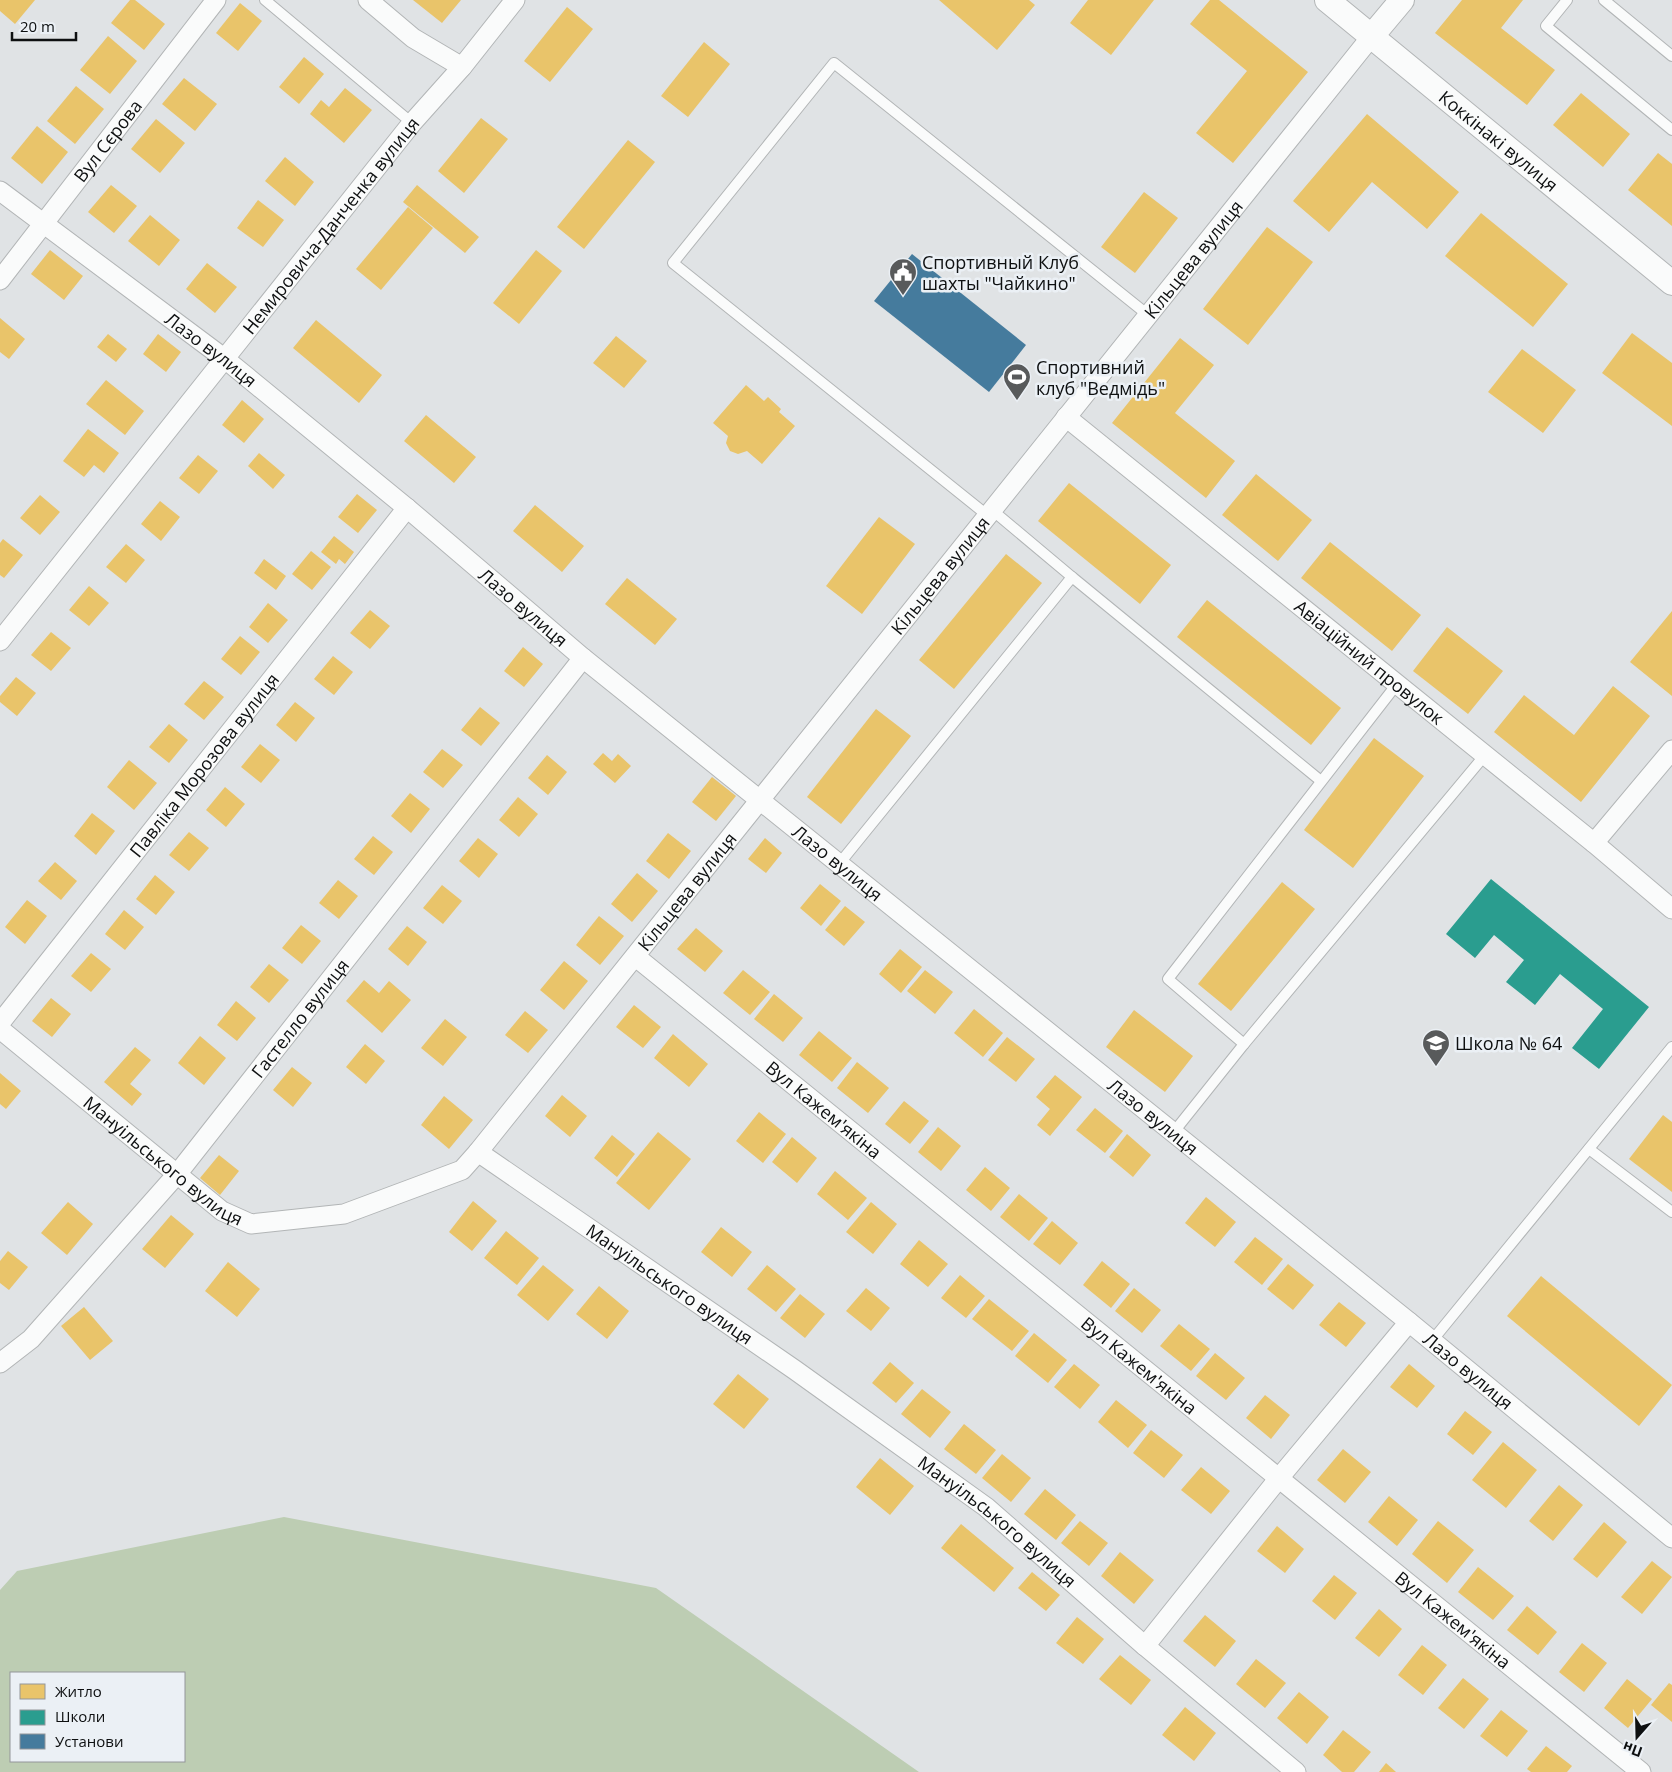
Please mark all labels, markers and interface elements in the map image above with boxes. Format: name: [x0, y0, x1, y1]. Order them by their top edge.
scale bar: [12, 10, 76, 42]
text: 20 m: [20, 16, 55, 36]
street label: Коккінакі вулиця: [1434, 85, 1563, 197]
street label: Вул Сєрова: [68, 94, 147, 187]
street label: Немировича-Данченка вулиця: [237, 112, 424, 339]
street label: Кільцева вулиця: [1138, 195, 1248, 323]
place label: Спортивный Клуб шахты "Чайкино": [922, 250, 1079, 295]
public building icon: Спортивный Клуб шахты "Чайкино": [888, 257, 918, 296]
street label: Лазо вулиця: [161, 307, 262, 392]
place label: Спортивний клуб "Ведмідь": [1036, 355, 1165, 400]
sports icon: Спортивний клуб "Ведмідь": [1002, 362, 1032, 401]
street label: Кільцева вулиця: [885, 511, 995, 639]
street label: Лазо вулиця: [474, 563, 573, 652]
street label: Авіаційний провулок: [1290, 594, 1450, 730]
street label: Павліка Морозова вулиця: [124, 668, 284, 862]
street label: Лазо вулиця: [788, 819, 888, 906]
street label: Кільцева вулиця: [632, 827, 742, 956]
street label: Гастелло вулиця: [246, 954, 354, 1083]
school or university icon: Школа № 64: [1421, 1028, 1451, 1067]
place label: Школа № 64: [1455, 1031, 1562, 1055]
street label: Вул Кажем'якіна: [761, 1055, 887, 1164]
street label: Лазо вулиця: [1103, 1073, 1203, 1160]
street label: Мануільського вулиця: [79, 1090, 247, 1231]
street label: Мануільського вулиця: [582, 1218, 758, 1350]
street label: Вул Кажем'якіна: [1076, 1311, 1202, 1419]
street label: Лазо вулиця: [1419, 1327, 1518, 1415]
street label: Мануільського вулиця: [913, 1450, 1082, 1593]
street label: Вул Кажем'якіна: [1390, 1565, 1516, 1674]
legend: [10, 1672, 185, 1762]
text: Житло: [55, 1681, 102, 1701]
text: Школи: [55, 1706, 105, 1726]
north arrow: [1612, 1712, 1662, 1762]
text: Установи: [55, 1731, 124, 1751]
text: Пн: [1620, 1737, 1645, 1762]

